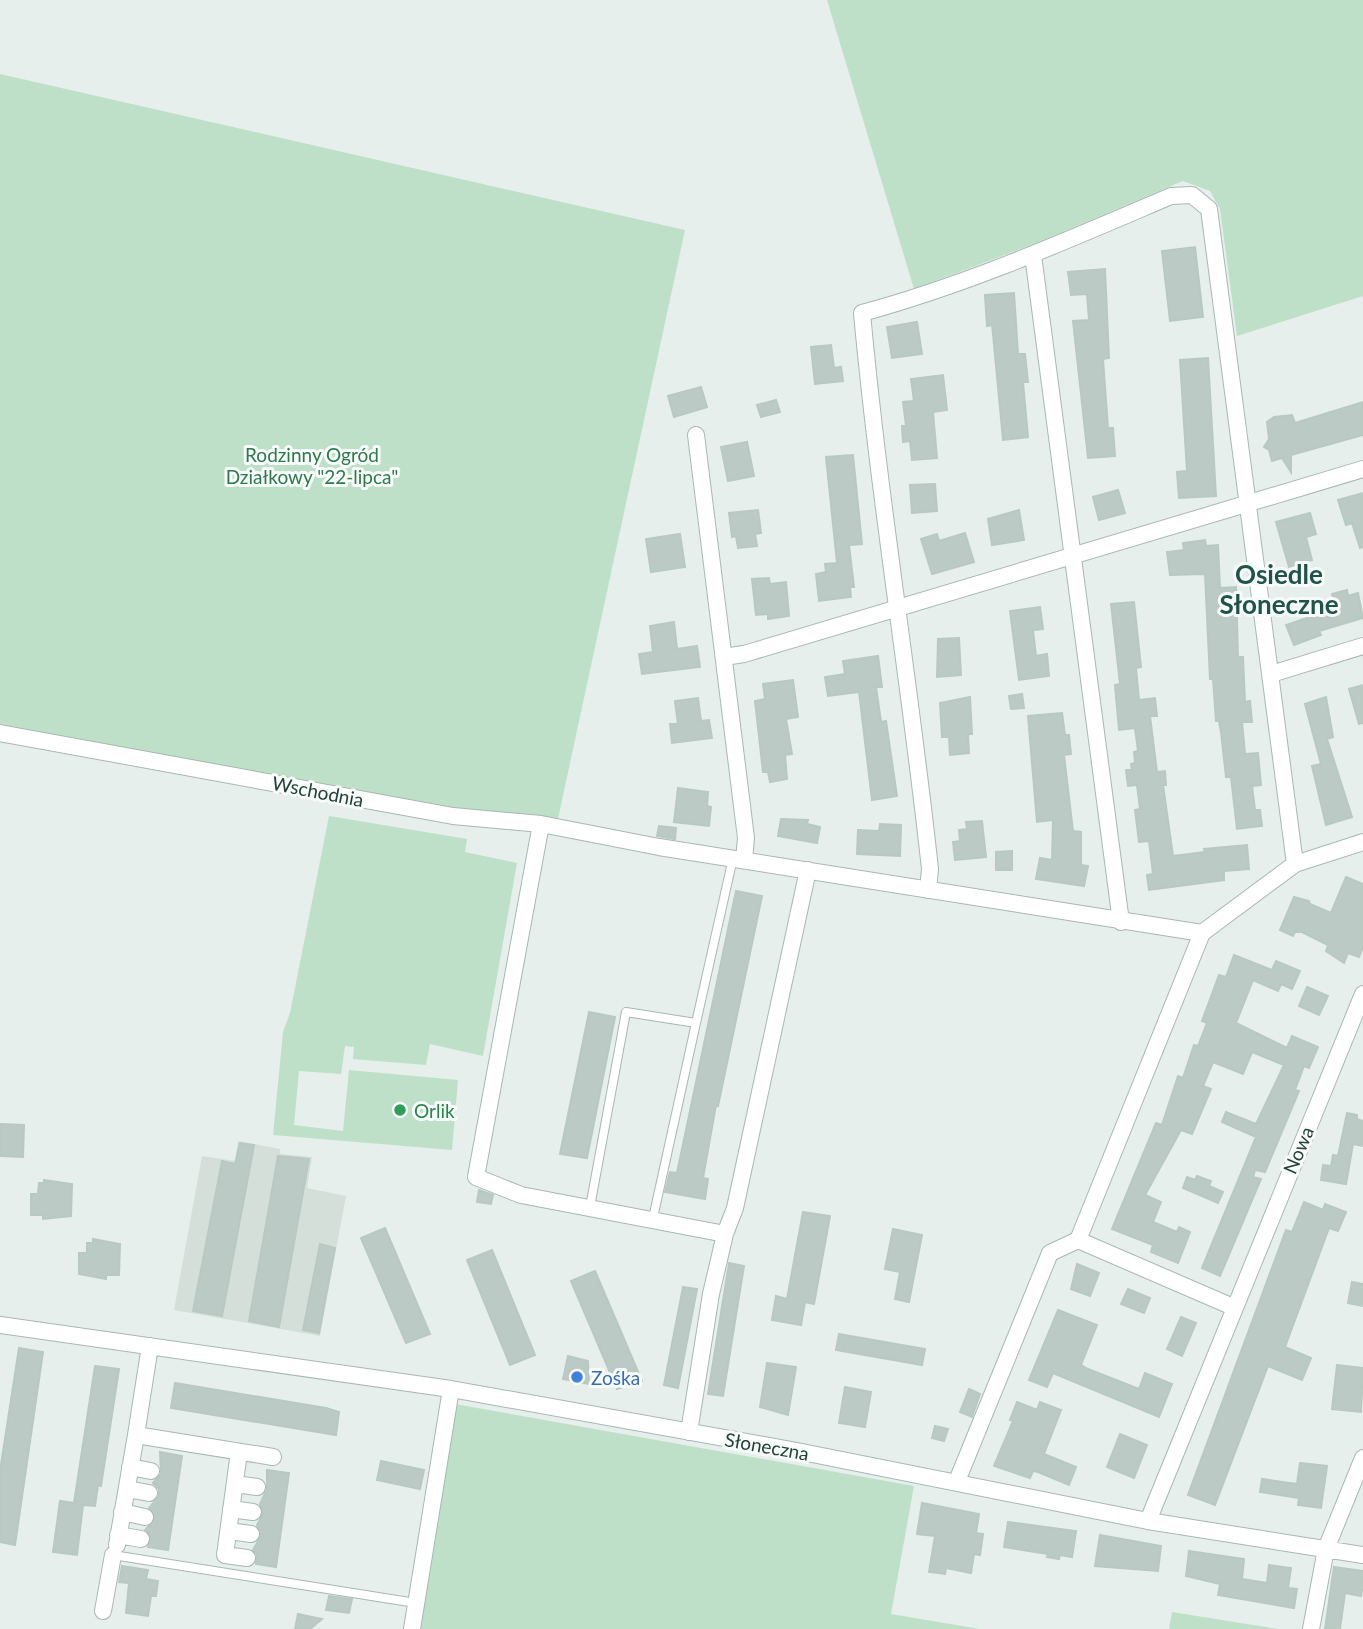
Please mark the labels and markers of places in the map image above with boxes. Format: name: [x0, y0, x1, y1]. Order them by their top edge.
place label: Orlik: [414, 1099, 455, 1122]
marker: Orlik: [392, 1102, 408, 1118]
place label: Zośka: [591, 1366, 640, 1389]
marker: Zośka: [569, 1369, 585, 1385]

